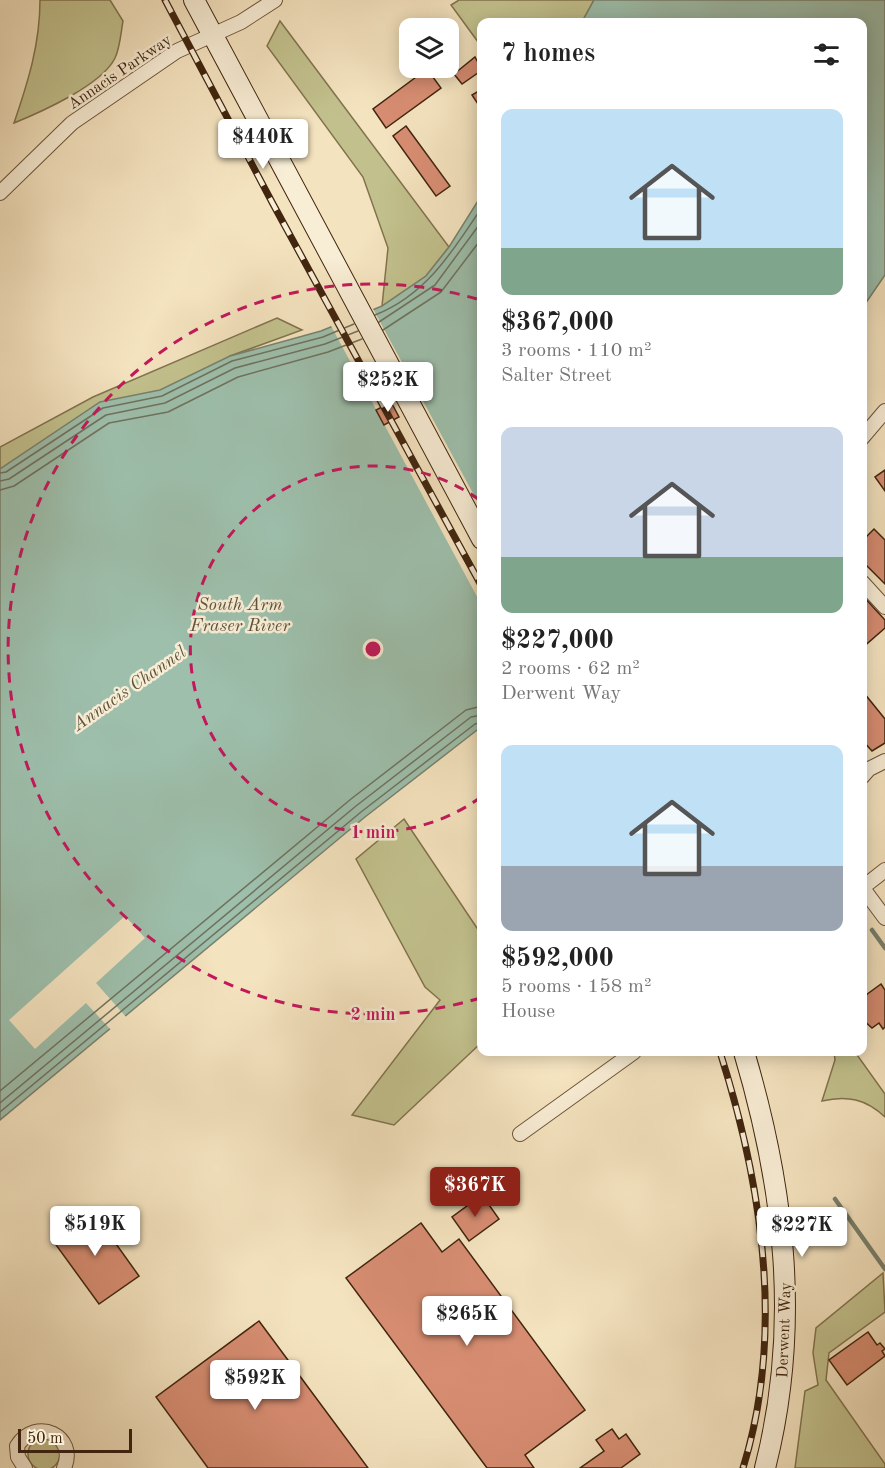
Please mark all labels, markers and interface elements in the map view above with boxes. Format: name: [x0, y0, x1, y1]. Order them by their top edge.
map controls: [399, 18, 459, 78]
button: layers: [399, 18, 459, 78]
street label: Annacis Parkway: [65, 32, 175, 113]
icon: filters: [810, 38, 843, 71]
text: 7 homes: [501, 41, 595, 67]
pin: $440K: [221, 119, 305, 170]
text: $440K: [232, 128, 294, 148]
icon: home: [618, 148, 726, 256]
text: $367,000: [501, 310, 614, 336]
text: 3 rooms · 110 m²: [501, 341, 651, 361]
pin: $252K: [346, 362, 430, 413]
text: Salter Street: [501, 366, 612, 386]
text: $252K: [357, 371, 419, 391]
icon: home: [618, 466, 726, 574]
water label: South Arm Fraser River: [189, 596, 291, 635]
text: $227,000: [501, 628, 614, 654]
centre of rings: [363, 639, 383, 659]
water label: Annacis Channel: [69, 643, 190, 735]
text: 2 rooms · 62 m²: [501, 659, 640, 679]
text: Derwent Way: [501, 684, 621, 704]
icon: home: [618, 784, 726, 892]
text: 1 min: [350, 824, 396, 842]
text: $592,000: [501, 946, 614, 972]
text: 5 rooms · 158 m²: [501, 977, 651, 997]
text: House: [501, 1002, 555, 1022]
text: 2 min: [350, 1006, 396, 1024]
pin: $367K: [433, 1167, 517, 1218]
text: $367K: [444, 1176, 506, 1196]
pin: $519K: [53, 1206, 137, 1257]
pin: $227K: [760, 1207, 844, 1258]
text: $519K: [64, 1215, 126, 1235]
text: $227K: [771, 1216, 833, 1236]
street label: Derwent Way: [775, 1281, 795, 1378]
pin: $265K: [425, 1296, 509, 1347]
text: $265K: [436, 1305, 498, 1325]
pin: $592K: [213, 1360, 297, 1411]
text: $592K: [224, 1369, 286, 1389]
scale bar: [18, 1426, 132, 1454]
text: 50 m: [27, 1431, 63, 1447]

